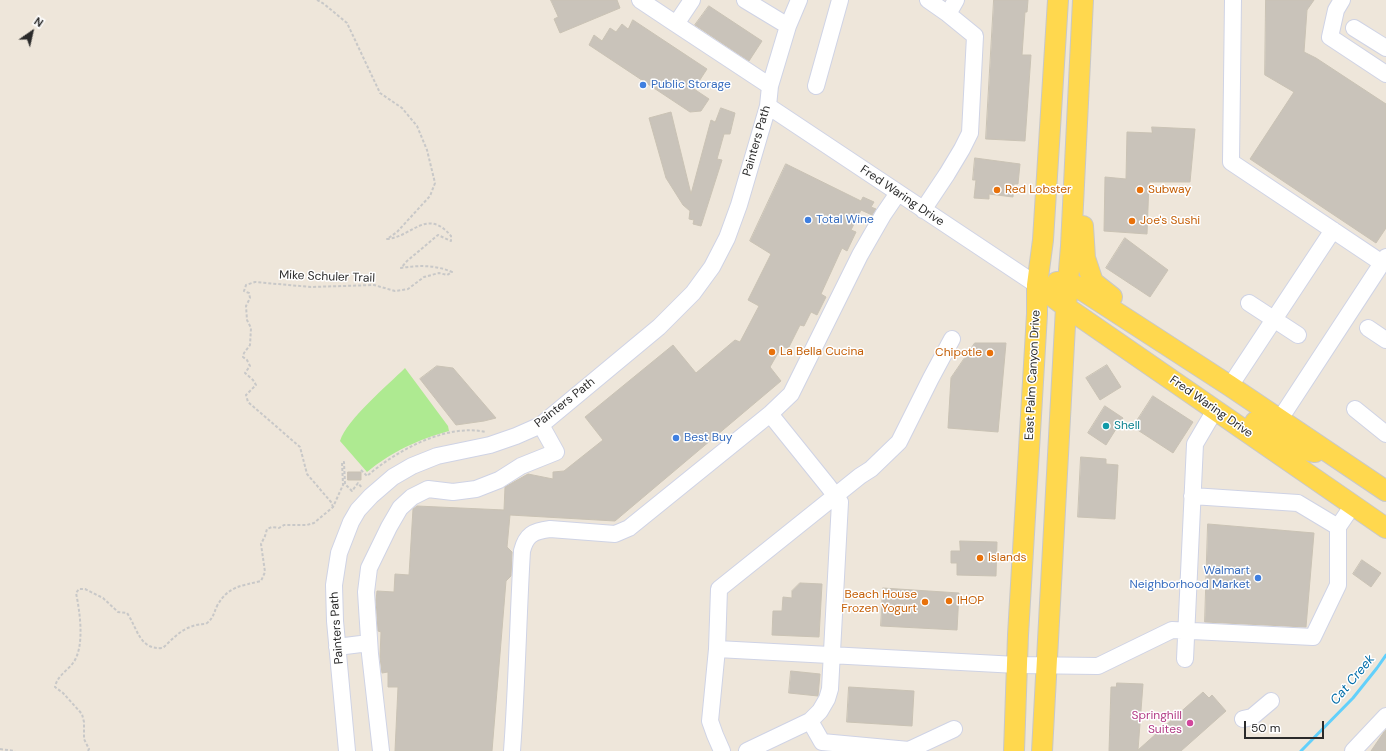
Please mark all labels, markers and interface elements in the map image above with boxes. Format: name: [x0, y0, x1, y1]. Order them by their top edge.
north arrow: [12, 12, 52, 52]
text: N: [31, 14, 46, 30]
place label: Public Storage: [651, 78, 731, 92]
marker: Public Storage: [638, 80, 648, 90]
street label: Painters Path: [740, 104, 774, 178]
street label: Fred Waring Drive: [857, 163, 947, 229]
place label: Red Lobster: [1005, 183, 1072, 197]
place label: Subway: [1148, 183, 1191, 197]
marker: Red Lobster: [992, 185, 1002, 195]
marker: Subway: [1135, 185, 1145, 195]
place label: Total Wine: [816, 213, 874, 227]
place label: Joe's Sushi: [1140, 214, 1200, 228]
marker: Total Wine: [803, 215, 813, 225]
marker: Joe's Sushi: [1127, 216, 1137, 226]
street label: Mike Schuler Trail: [279, 268, 375, 286]
street label: East Palm Canyon Drive: [1022, 310, 1044, 440]
place label: La Bella Cucina: [780, 345, 864, 359]
place label: Chipotle: [935, 346, 982, 360]
marker: La Bella Cucina: [767, 347, 777, 357]
marker: Chipotle: [985, 348, 995, 358]
street label: Fred Waring Drive: [1167, 373, 1255, 441]
street label: Painters Path: [532, 375, 598, 431]
place label: Shell: [1114, 419, 1140, 433]
marker: Shell: [1101, 421, 1111, 431]
place label: Best Buy: [684, 431, 732, 445]
marker: Best Buy: [671, 433, 681, 443]
place label: Islands: [988, 551, 1026, 565]
marker: Islands: [975, 553, 985, 563]
place label: Walmart Neighborhood Market: [1130, 564, 1250, 592]
marker: Walmart Neighborhood Market: [1253, 573, 1263, 583]
place label: Beach House Frozen Yogurt: [841, 588, 917, 616]
street label: Painters Path: [327, 591, 347, 665]
place label: IHOP: [957, 594, 984, 608]
marker: IHOP: [944, 596, 954, 606]
marker: Beach House Frozen Yogurt: [920, 597, 930, 607]
water label: Cat Creek: [1328, 652, 1378, 708]
place label: Springhill Suites: [1131, 709, 1182, 737]
scale bar: [1246, 713, 1326, 739]
marker: Springhill Suites: [1185, 718, 1195, 728]
text: 50 m: [1251, 720, 1280, 736]

